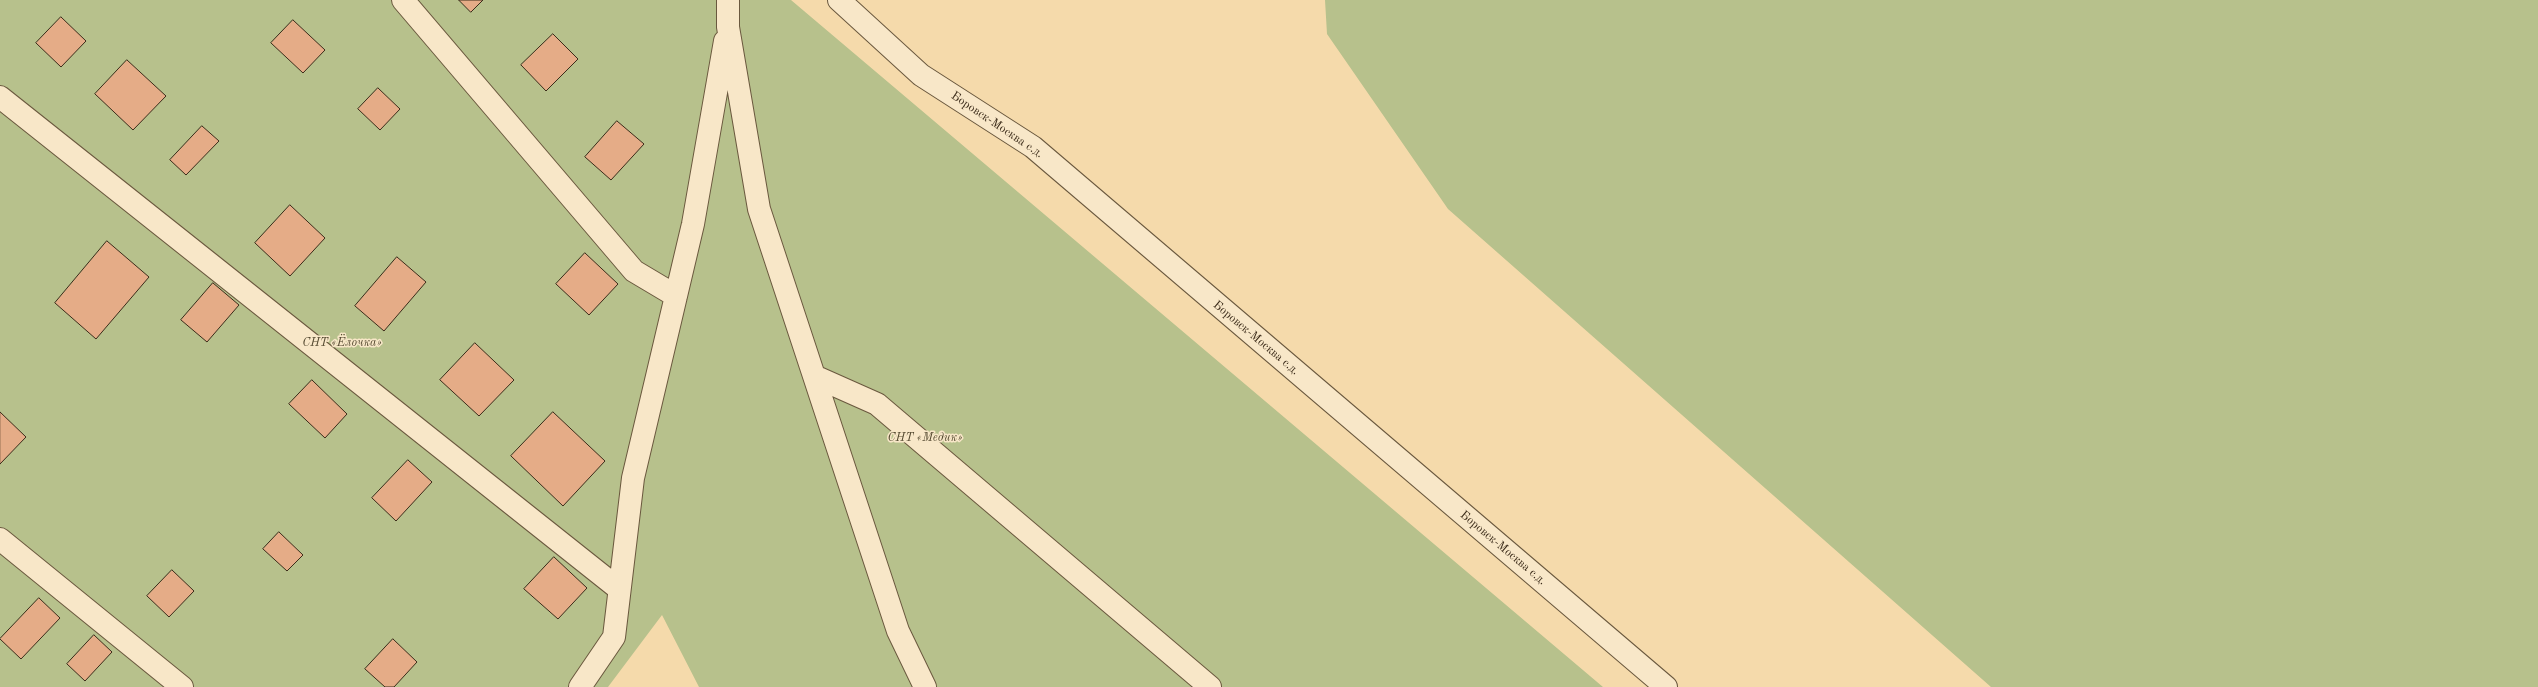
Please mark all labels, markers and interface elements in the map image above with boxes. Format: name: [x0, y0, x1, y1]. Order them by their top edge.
street label: Боровск-Москва с.д.: [948, 89, 1046, 161]
street label: Боровск-Москва с.д.: [1210, 298, 1302, 378]
park label: СНТ «Ёлочка»: [302, 336, 382, 350]
park label: СНТ «Медик»: [888, 431, 962, 445]
street label: Боровск-Москва с.д.: [1457, 508, 1549, 588]

